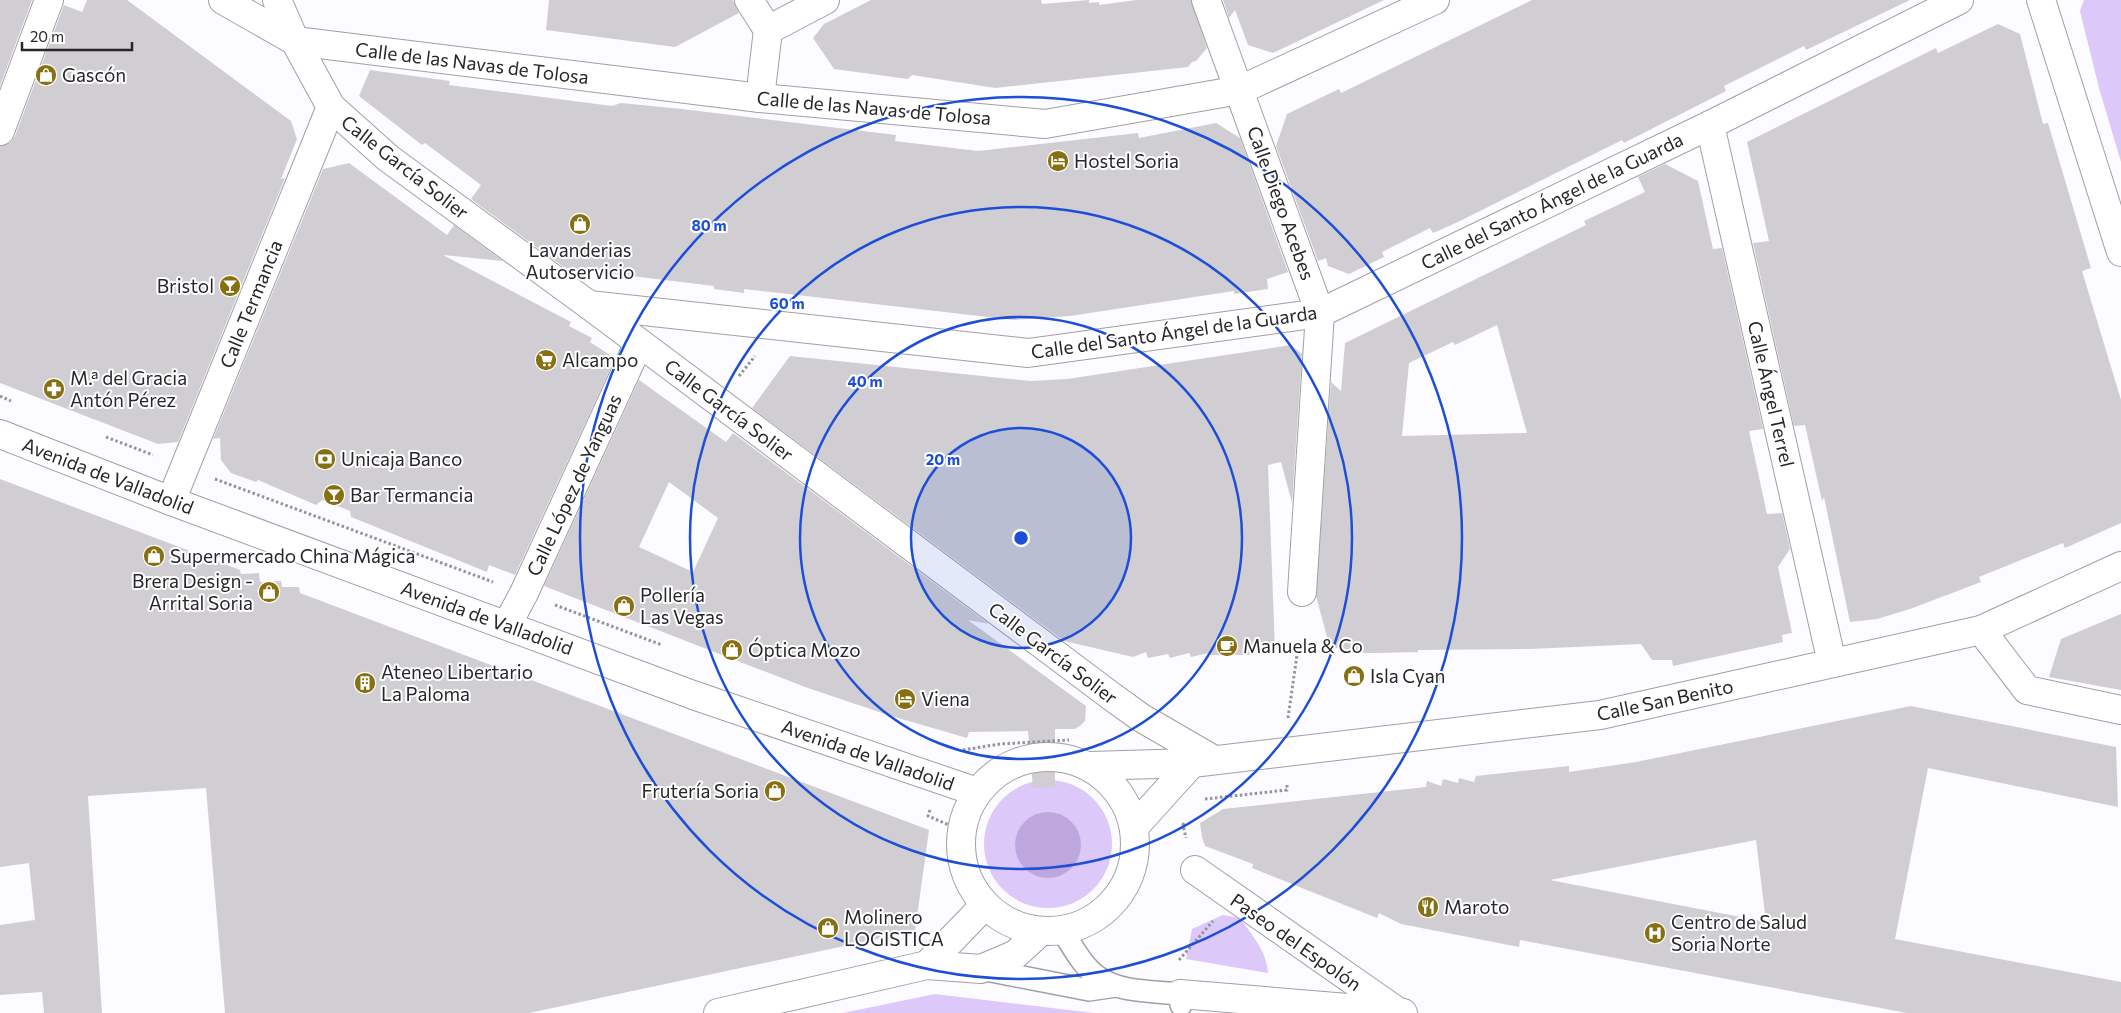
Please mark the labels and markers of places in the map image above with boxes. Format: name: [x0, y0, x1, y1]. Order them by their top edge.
shop icon: Gascón: [34, 63, 58, 87]
place label: Gascón: [62, 63, 126, 86]
hotel icon: Hostel Soria: [1046, 149, 1070, 173]
place label: Hostel Soria: [1074, 149, 1179, 172]
shop icon: Lavanderias Autoservicio: [568, 212, 592, 236]
place label: Lavanderias Autoservicio: [526, 238, 634, 283]
place label: Bristol: [157, 274, 214, 297]
bar icon: Bristol: [218, 274, 242, 298]
supermarket icon: Alcampo: [534, 348, 558, 372]
place label: Alcampo: [562, 348, 638, 371]
place label: M.ª del Gracia Antón Pérez: [70, 366, 187, 411]
pharmacy icon: M.ª del Gracia Antón Pérez: [42, 377, 66, 401]
bank icon: Unicaja Banco: [313, 447, 337, 471]
place label: Unicaja Banco: [341, 447, 462, 470]
bar icon: Bar Termancia: [322, 483, 346, 507]
place label: Bar Termancia: [350, 483, 473, 506]
centre of rings: [1012, 529, 1030, 547]
shop icon: Supermercado China Mágica: [142, 544, 166, 568]
place label: Supermercado China Mágica: [170, 544, 415, 567]
place label: Brera Design - Arrital Soria: [132, 569, 253, 614]
shop icon: Brera Design - Arrital Soria: [257, 580, 281, 604]
place label: Pollería Las Vegas: [640, 583, 724, 628]
shop icon: Pollería Las Vegas: [612, 594, 636, 618]
cafe icon: Manuela & Co: [1215, 634, 1239, 658]
place label: Manuela & Co: [1243, 634, 1363, 657]
place label: Óptica Mozo: [748, 637, 861, 661]
shop icon: Óptica Mozo: [720, 638, 744, 662]
place label: Ateneo Libertario La Paloma: [381, 660, 533, 705]
shop icon: Isla Cyan: [1342, 664, 1366, 688]
place label: Isla Cyan: [1370, 664, 1445, 687]
building icon: Ateneo Libertario La Paloma: [353, 671, 377, 695]
hotel icon: Viena: [893, 687, 917, 711]
place label: Viena: [921, 687, 970, 710]
place label: Frutería Soria: [642, 779, 759, 802]
shop icon: Frutería Soria: [763, 779, 787, 803]
restaurant icon: Maroto: [1416, 895, 1440, 919]
place label: Maroto: [1444, 895, 1509, 918]
place label: Molinero LOGISTICA: [844, 905, 944, 950]
place label: Centro de Salud Soria Norte: [1671, 910, 1807, 955]
shop icon: Molinero LOGISTICA: [816, 916, 840, 940]
hospital icon: Centro de Salud Soria Norte: [1643, 921, 1667, 945]

